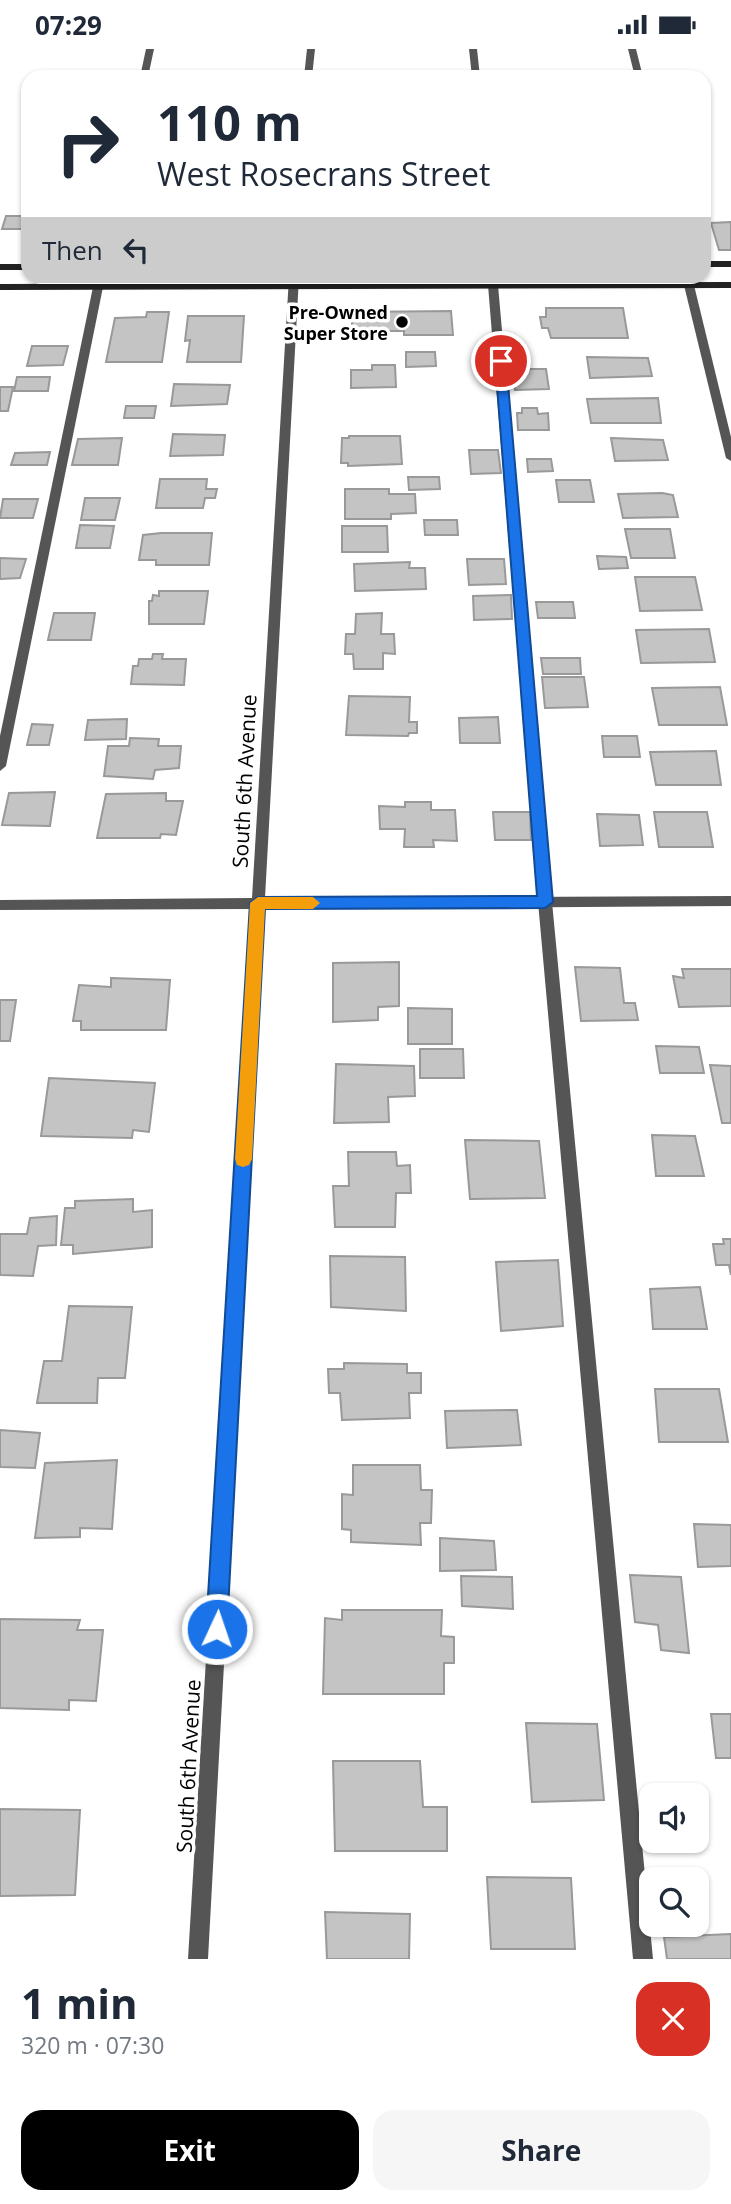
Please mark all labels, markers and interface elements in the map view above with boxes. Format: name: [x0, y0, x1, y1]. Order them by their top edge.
text: 07:29: [35, 7, 102, 43]
text: 110 m: [157, 89, 302, 155]
icon: right: [42, 98, 133, 189]
text: West Rosecrans Street: [157, 152, 490, 195]
icon: left: [117, 231, 155, 269]
text: Then: [42, 232, 103, 268]
place label: Pre-Owned Super Store: [284, 300, 388, 345]
marker: Pre-Owned Super Store: [394, 314, 410, 330]
pin: [471, 331, 531, 391]
icon: arrive: [482, 342, 520, 380]
street label: South 6th Avenue: [225, 693, 263, 869]
position arrow: [180, 1592, 254, 1666]
street label: South 6th Avenue: [169, 1678, 207, 1854]
map controls: [639, 1783, 709, 1937]
button: sound: [639, 1783, 709, 1853]
button: search: [639, 1867, 709, 1937]
text: 1 min: [21, 1974, 138, 2031]
button: close: [636, 1982, 710, 2056]
text: 320 m · 07:30: [21, 2029, 164, 2061]
button: Exit: [21, 2110, 359, 2190]
button: Share: [373, 2110, 710, 2190]

